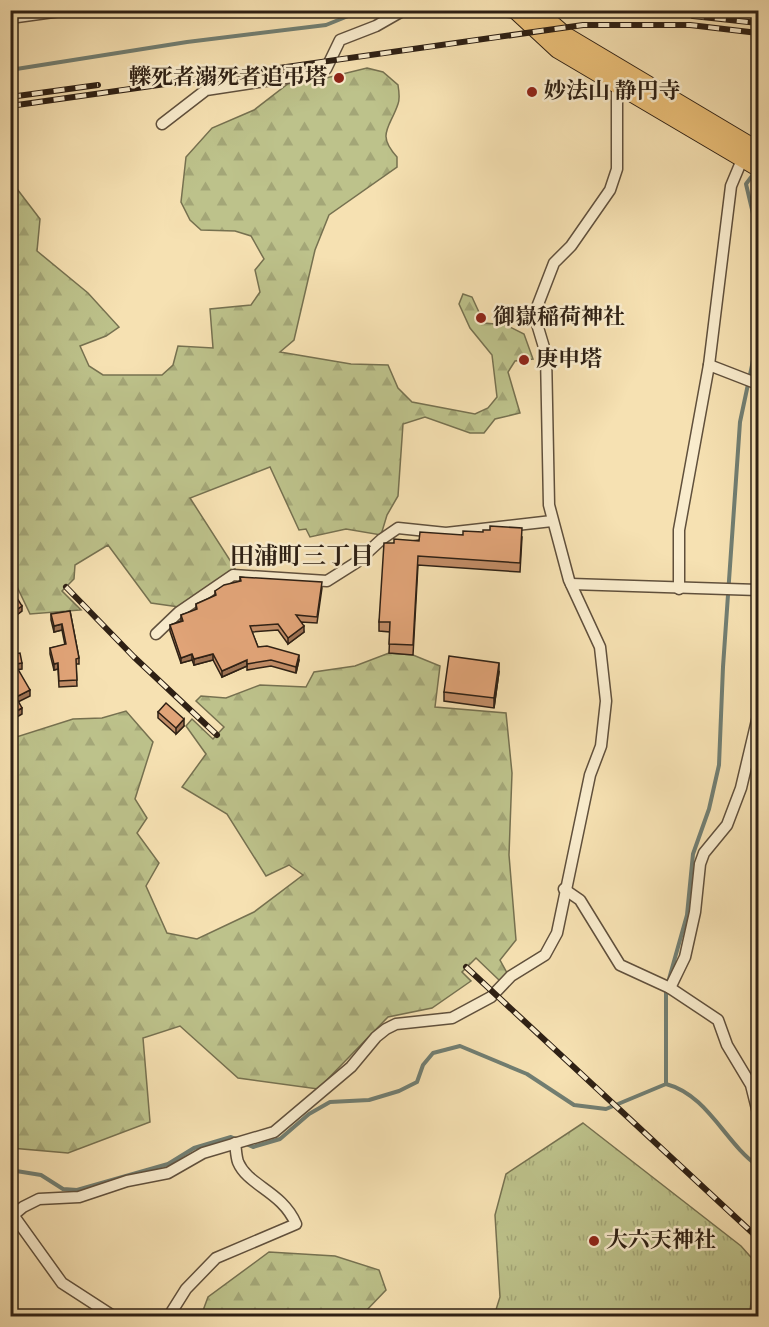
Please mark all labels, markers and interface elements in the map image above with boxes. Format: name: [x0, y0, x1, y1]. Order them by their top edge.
place label: 轢死者溺死者追弔塔: [129, 64, 327, 92]
marker: 轢死者溺死者追弔塔: [332, 71, 346, 85]
place label: 妙法山 静円寺: [544, 78, 681, 106]
marker: 妙法山 静円寺: [525, 85, 539, 99]
place label: 御嶽稲荷神社: [493, 304, 625, 332]
marker: 御嶽稲荷神社: [474, 311, 488, 325]
place label: 庚申塔: [536, 346, 602, 374]
marker: 庚申塔: [517, 353, 531, 367]
district label: 田浦町三丁目: [230, 542, 374, 573]
place label: 大六天神社: [606, 1227, 716, 1255]
marker: 大六天神社: [587, 1234, 601, 1248]

